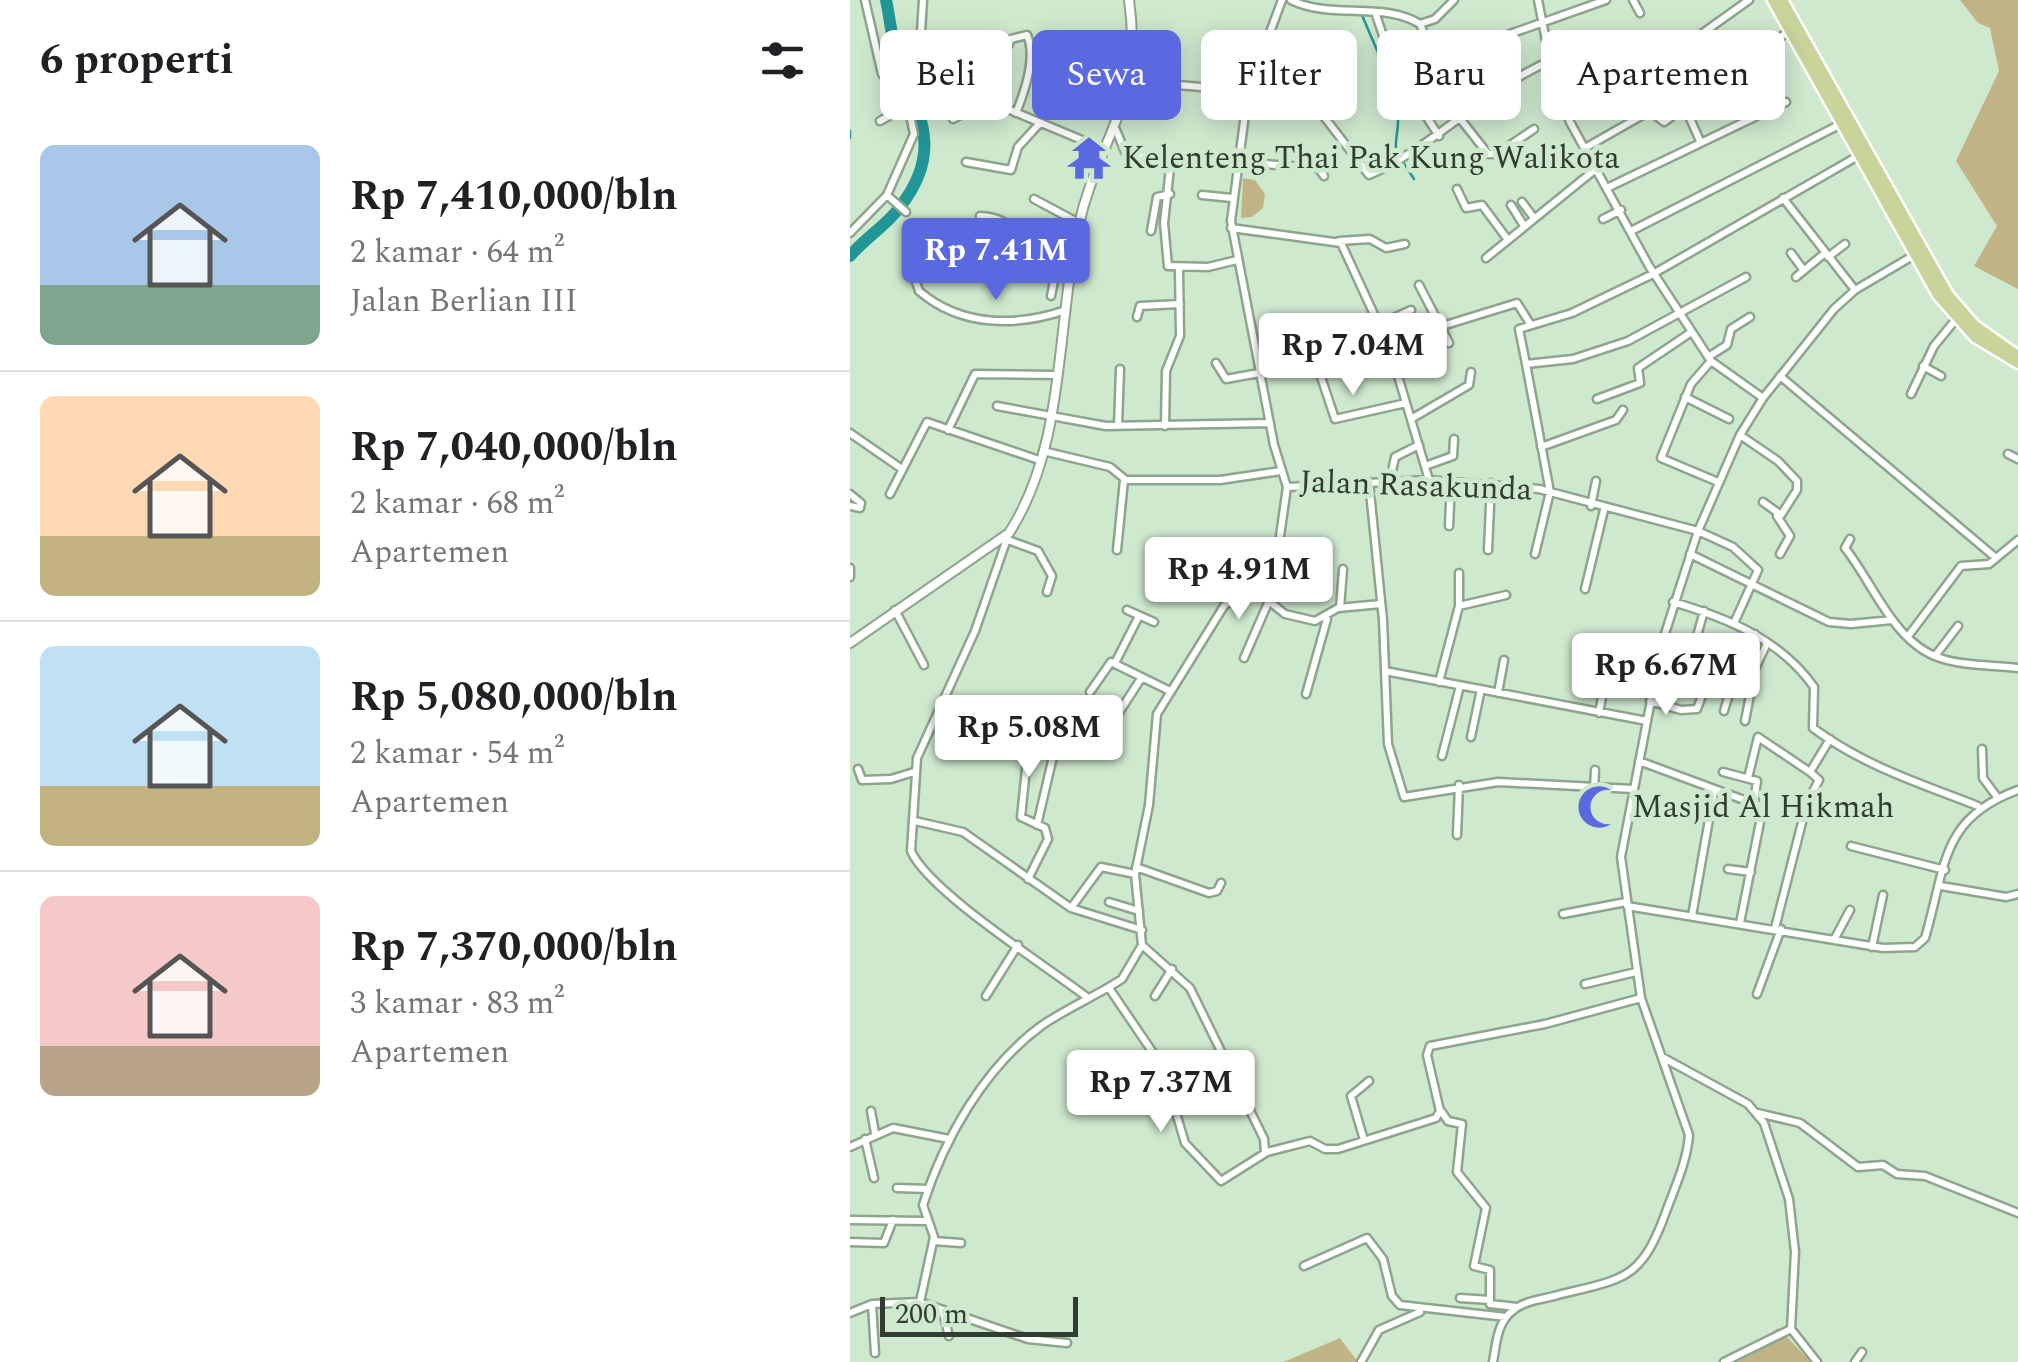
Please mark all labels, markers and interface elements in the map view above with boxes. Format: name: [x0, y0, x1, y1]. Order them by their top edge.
text: 6 properti: [40, 29, 234, 92]
chip: Beli: [880, 30, 1012, 120]
chip: Sewa: [1032, 30, 1181, 120]
chip: Filter: [1201, 30, 1357, 120]
chip: Baru: [1377, 30, 1521, 120]
chip: Apartemen: [1541, 30, 1785, 120]
icon: filters: [755, 33, 810, 88]
temple icon: Kelenteng Thai Pak Kung Walikota: [1065, 134, 1113, 182]
place label: Kelenteng Thai Pak Kung Walikota: [1122, 134, 1620, 183]
text: Rp 7,410,000/bln: [350, 165, 678, 228]
icon: home: [120, 185, 240, 305]
pin: Rp 7.41M: [893, 218, 1099, 303]
text: Rp 7.41M: [924, 226, 1068, 275]
text: 2 kamar · 64 m²: [350, 228, 564, 277]
text: Jalan Berlian III: [350, 277, 577, 326]
pin: Rp 7.04M: [1250, 313, 1456, 398]
text: Rp 7.04M: [1281, 321, 1425, 370]
text: Rp 7,040,000/bln: [350, 416, 678, 479]
icon: home: [120, 436, 240, 556]
street label: Jalan Rasakunda: [1299, 457, 1534, 515]
text: 2 kamar · 68 m²: [350, 479, 564, 528]
text: Apartemen: [350, 528, 509, 577]
pin: Rp 4.91M: [1136, 537, 1342, 622]
text: Rp 4.91M: [1167, 545, 1311, 594]
pin: Rp 6.67M: [1563, 633, 1769, 718]
text: Rp 6.67M: [1594, 641, 1738, 690]
text: Rp 5,080,000/bln: [350, 666, 678, 729]
icon: home: [120, 686, 240, 806]
pin: Rp 5.08M: [926, 695, 1132, 780]
text: Rp 5.08M: [957, 703, 1101, 752]
text: 2 kamar · 54 m²: [350, 729, 564, 778]
text: Apartemen: [350, 778, 509, 827]
mosque icon: Masjid Al Hikmah: [1575, 783, 1623, 831]
place label: Masjid Al Hikmah: [1632, 783, 1894, 832]
text: Rp 7,370,000/bln: [350, 916, 678, 979]
icon: home: [120, 936, 240, 1056]
text: 3 kamar · 83 m²: [350, 979, 564, 1028]
text: Apartemen: [350, 1028, 509, 1077]
pin: Rp 7.37M: [1058, 1050, 1264, 1135]
text: Rp 7.37M: [1089, 1058, 1233, 1107]
scale bar: [880, 1292, 1078, 1336]
text: 200 m: [895, 1293, 968, 1336]

